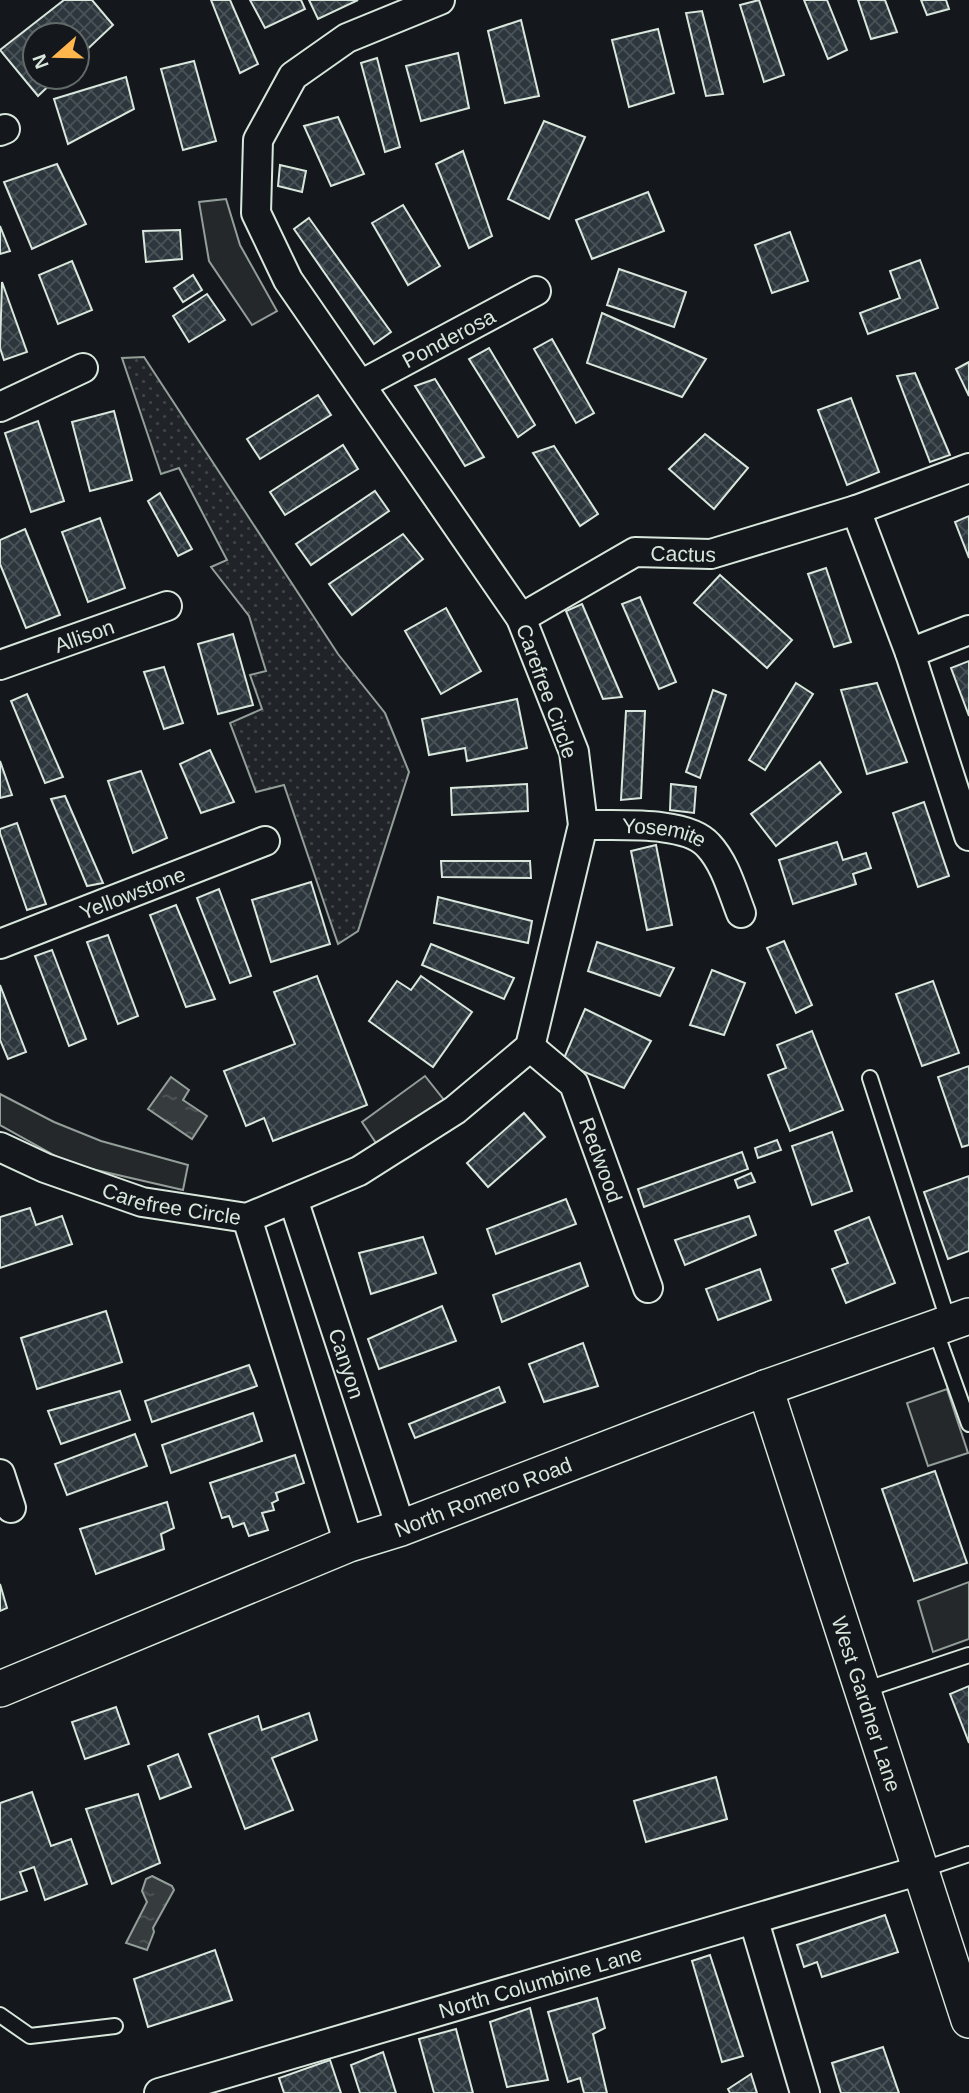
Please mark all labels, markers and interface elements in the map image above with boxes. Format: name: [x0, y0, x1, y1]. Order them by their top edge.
north arrow: [21, 21, 91, 91]
text: N: [28, 52, 53, 72]
street label: Ponderosa: [398, 304, 499, 372]
street label: Cactus: [650, 541, 716, 566]
street label: Allison: [51, 614, 117, 657]
street label: Carefree Circle: [512, 621, 582, 761]
street label: Yosemite: [622, 814, 711, 851]
street label: Yellowstone: [76, 862, 188, 923]
street label: Redwood: [576, 1114, 627, 1205]
street label: Carefree Circle: [99, 1178, 243, 1228]
street label: Canyon: [325, 1325, 369, 1401]
street label: North Romero Road: [391, 1452, 575, 1541]
street label: West Gardner Lane: [828, 1613, 906, 1795]
street label: North Columbine Lane: [436, 1941, 644, 2022]

